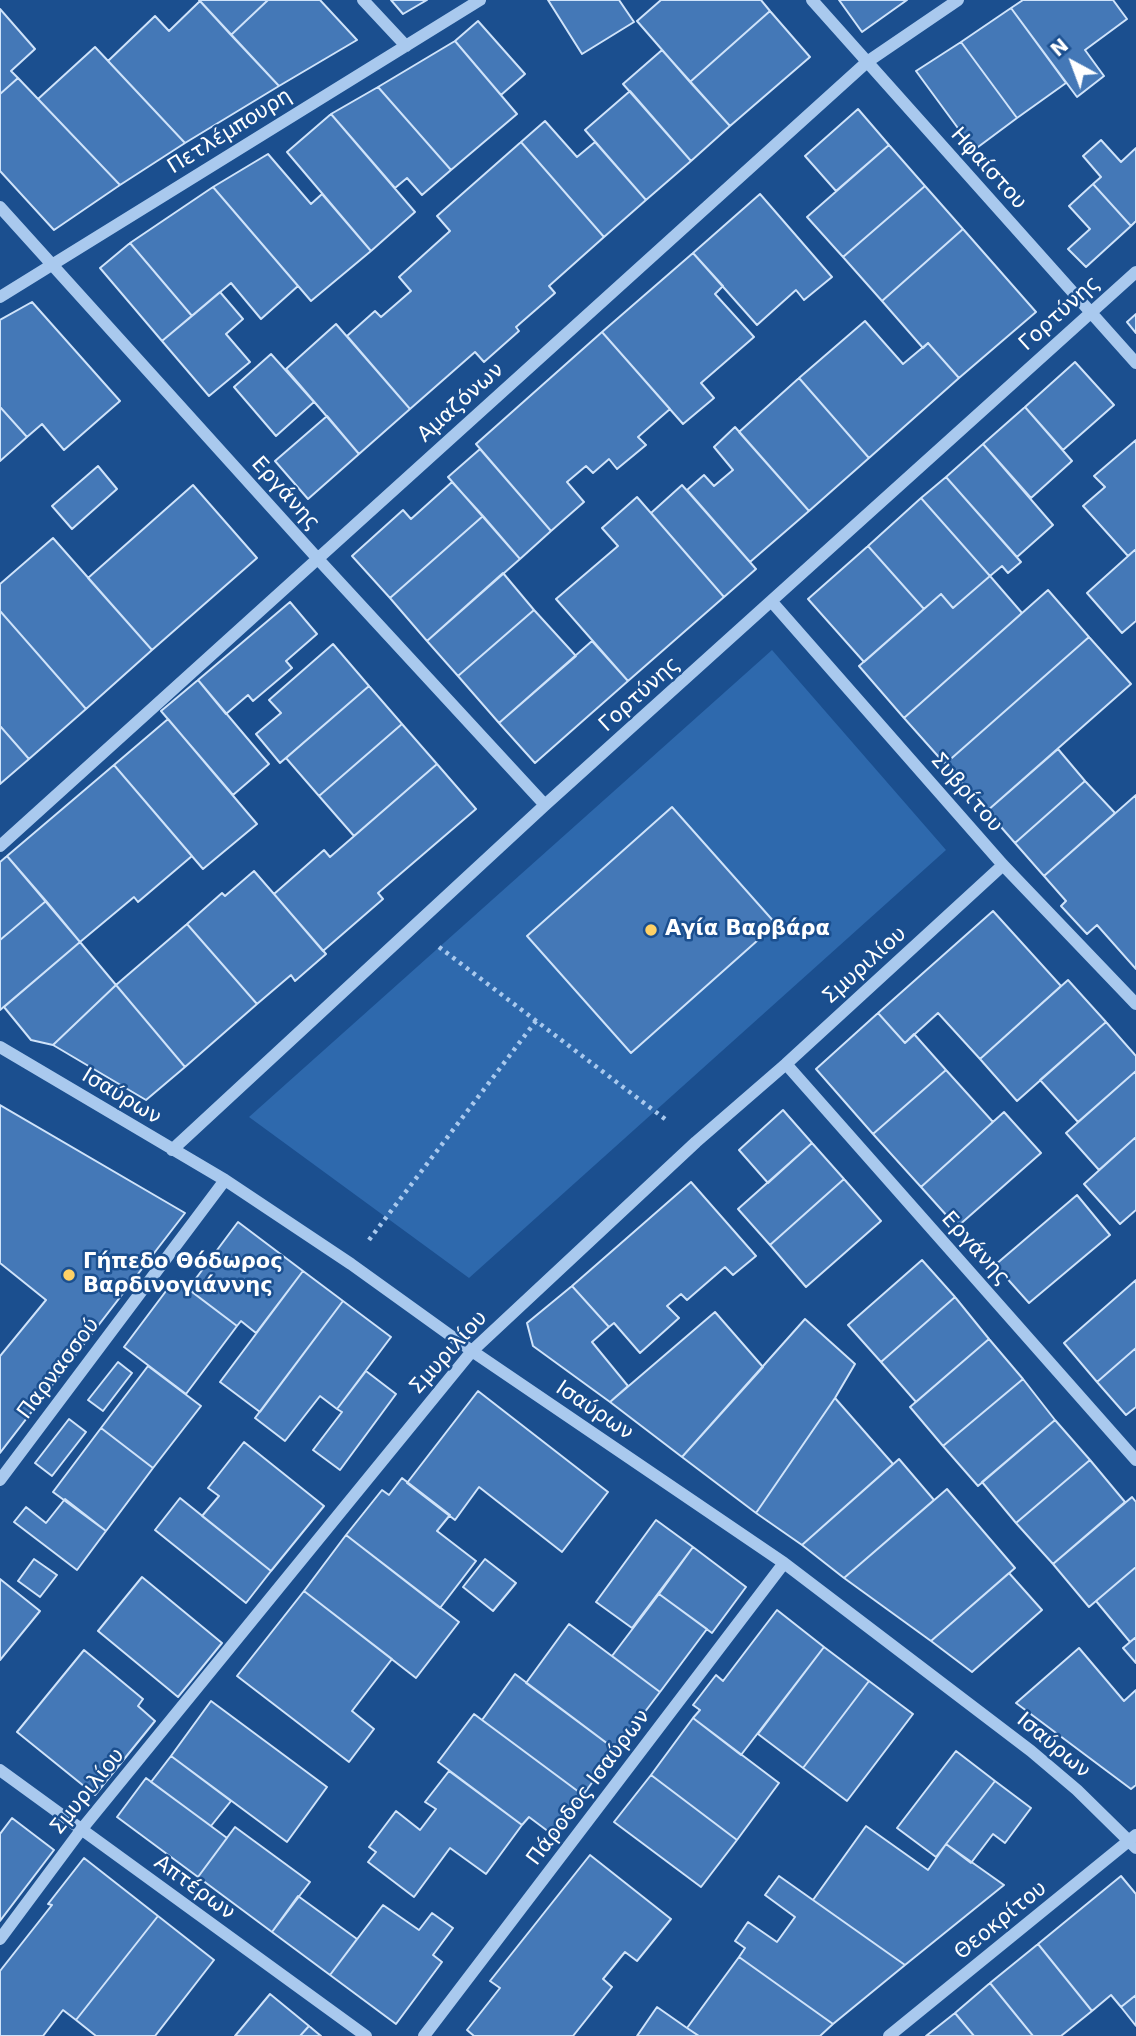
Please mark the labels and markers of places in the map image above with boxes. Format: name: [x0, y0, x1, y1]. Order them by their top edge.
place label: Αγία Βαρβάρα: [665, 917, 830, 943]
marker: Αγία Βαρβάρα: [643, 922, 659, 938]
place label: Γήπεδο Θόδωρος Βαρδινογιάννης: [83, 1250, 283, 1300]
marker: Γήπεδο Θόδωρος Βαρδινογιάννης: [61, 1267, 77, 1283]

